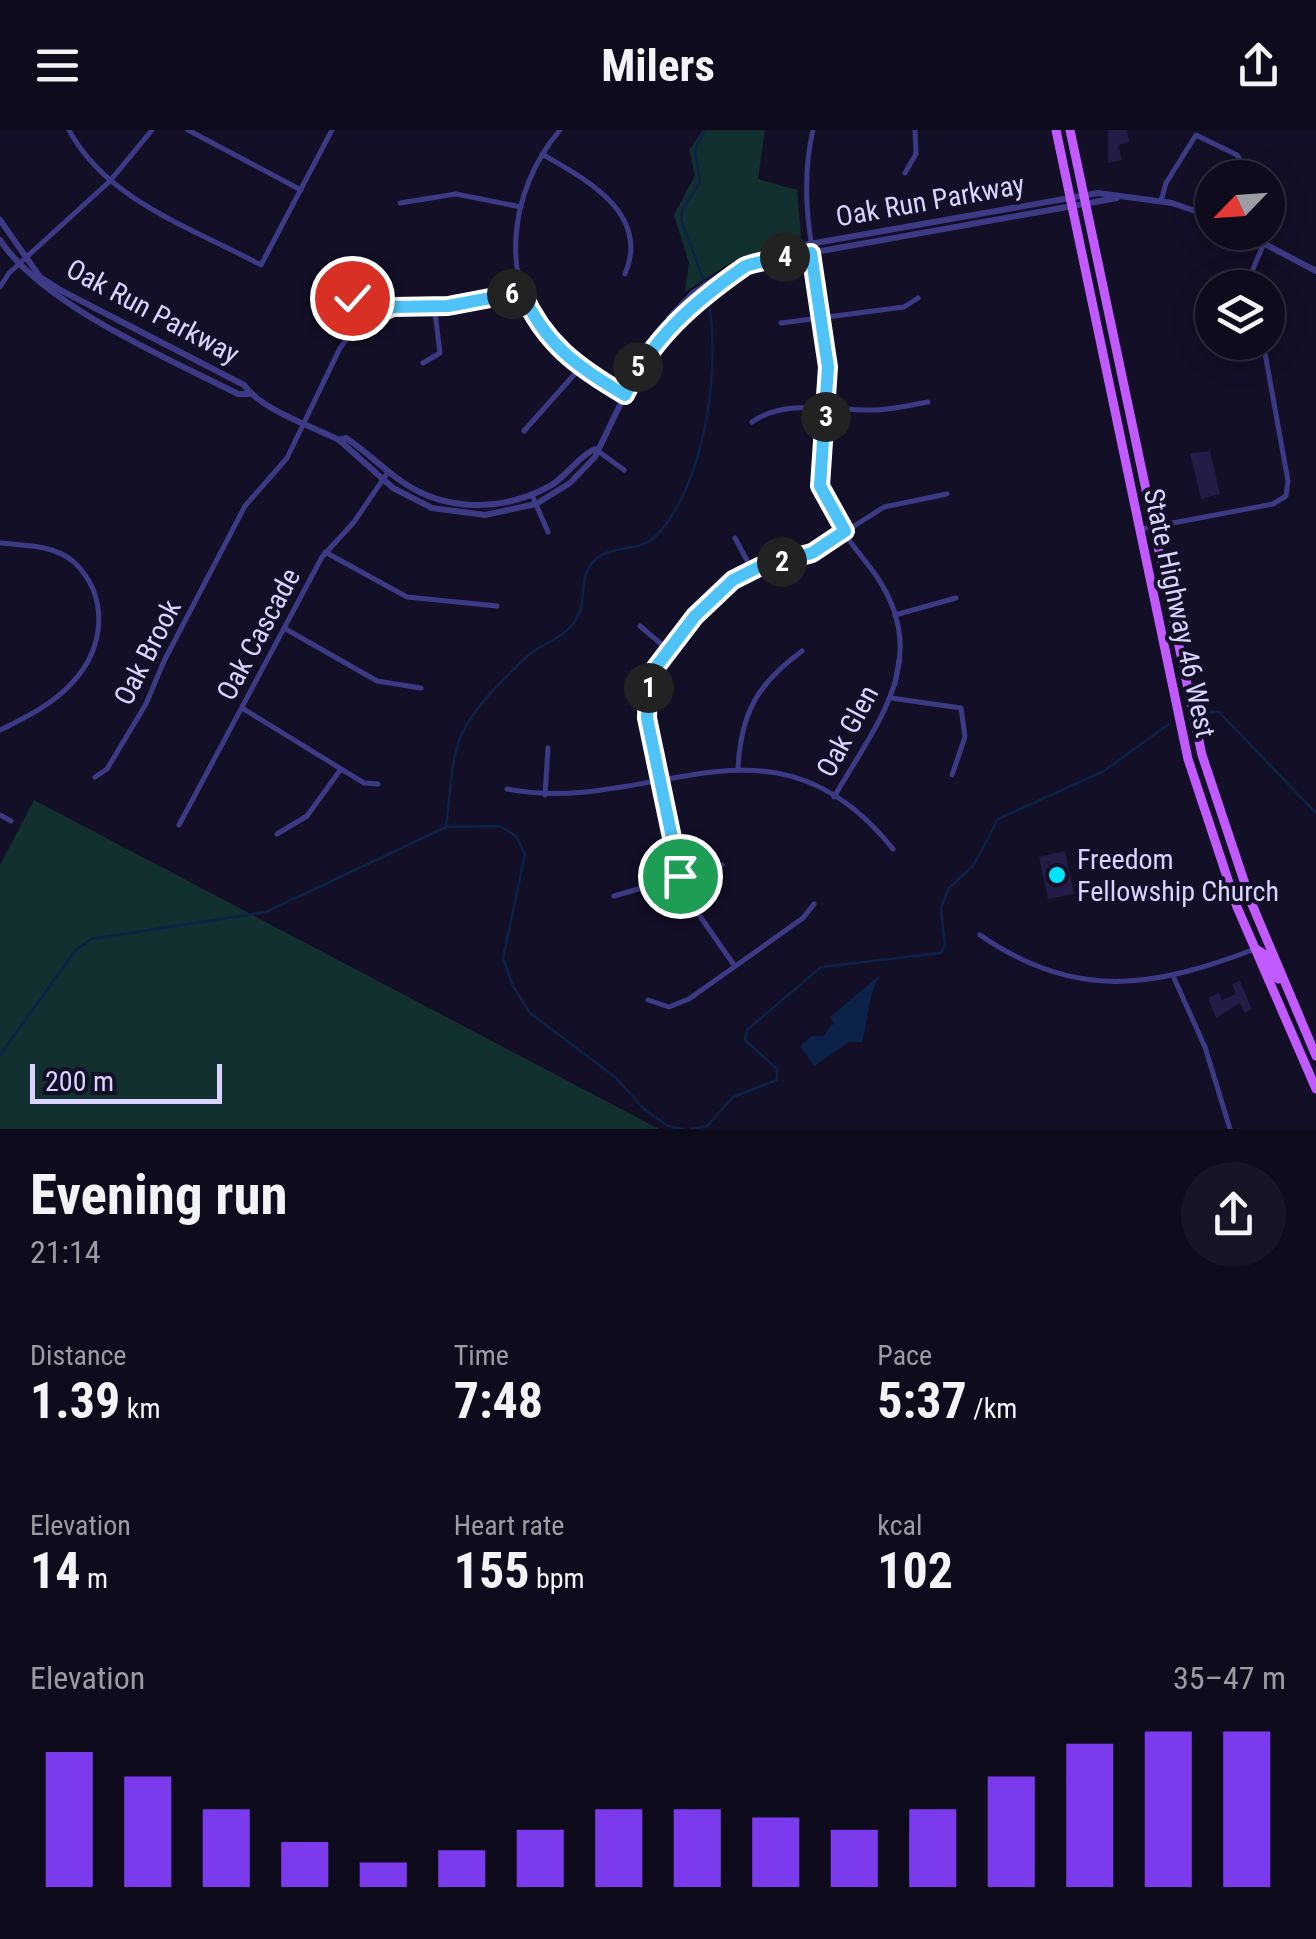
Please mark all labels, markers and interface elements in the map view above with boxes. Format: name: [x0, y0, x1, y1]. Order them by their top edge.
icon: menu: [30, 38, 85, 93]
icon: share: [1231, 38, 1286, 93]
text: Milers: [601, 39, 715, 92]
north arrow: [1195, 160, 1285, 250]
map controls: [1195, 160, 1285, 360]
street label: Oak Run Parkway: [833, 168, 1027, 233]
pin: 4: [760, 232, 810, 282]
text: 4: [778, 240, 792, 273]
street label: Oak Run Parkway: [61, 252, 245, 371]
pin: [310, 256, 395, 341]
pin: 6: [487, 269, 537, 319]
button: layers: [1195, 270, 1285, 360]
icon: check: [325, 271, 380, 326]
text: 6: [505, 277, 519, 310]
pin: 5: [613, 342, 663, 392]
text: 5: [631, 350, 645, 383]
pin: 3: [801, 392, 851, 442]
text: 3: [819, 400, 833, 433]
street label: State Highway 46 West: [1137, 486, 1222, 741]
pin: 2: [757, 537, 807, 587]
text: 2: [775, 545, 789, 578]
street label: Oak Cascade: [210, 563, 307, 706]
street label: Oak Brook: [107, 594, 188, 710]
pin: 1: [624, 663, 674, 713]
text: 1: [642, 671, 656, 704]
street label: Oak Glen: [810, 680, 885, 783]
pin: [638, 834, 723, 919]
place label: Freedom Fellowship Church: [1077, 843, 1279, 908]
icon: arrive: [653, 849, 708, 904]
marker: Freedom Fellowship Church: [1046, 864, 1068, 886]
scale bar: [30, 1059, 222, 1104]
text: 200 m: [45, 1065, 114, 1098]
button: share: [1181, 1162, 1286, 1267]
text: Evening run: [30, 1163, 288, 1227]
text: 21:14: [30, 1233, 101, 1271]
text: Distance: [30, 1339, 127, 1372]
text: Time: [454, 1339, 509, 1372]
text: Pace: [877, 1339, 932, 1372]
text: 1.39: [30, 1372, 120, 1430]
text: 7:48: [454, 1372, 543, 1430]
text: 5:37: [877, 1372, 967, 1430]
text: km: [120, 1392, 160, 1425]
text: /km: [967, 1392, 1017, 1425]
text: Elevation: [30, 1509, 131, 1542]
text: Heart rate: [454, 1509, 564, 1542]
text: kcal: [877, 1509, 922, 1542]
text: 14: [30, 1542, 81, 1600]
text: 155: [454, 1542, 529, 1600]
text: 102: [877, 1542, 953, 1600]
text: m: [81, 1562, 108, 1595]
text: bpm: [529, 1562, 585, 1595]
text: Elevation: [30, 1659, 145, 1697]
text: 35–47 m: [1173, 1659, 1286, 1697]

